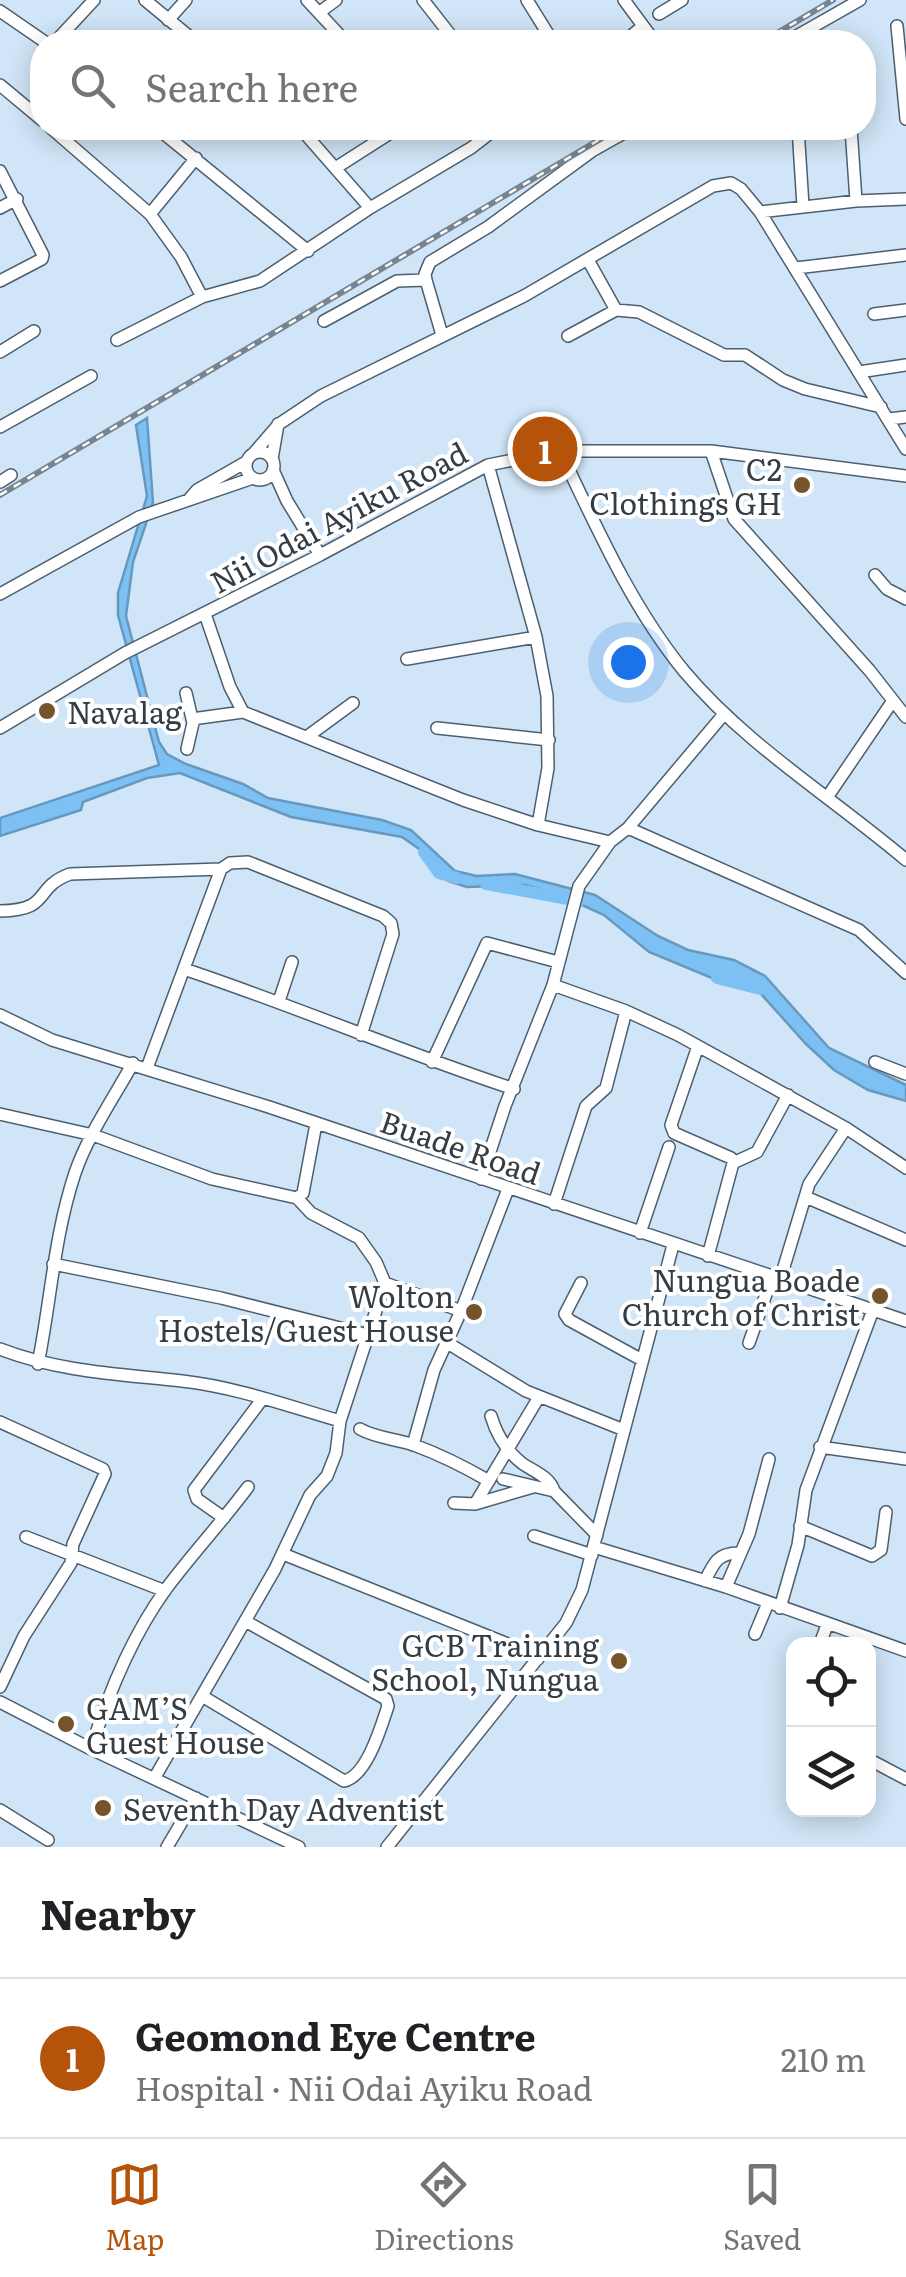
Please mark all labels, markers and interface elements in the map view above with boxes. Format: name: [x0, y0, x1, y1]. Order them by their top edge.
search box: [30, 30, 876, 140]
text: Search here: [145, 57, 358, 114]
icon: search: [65, 58, 120, 113]
pin: 1: [512, 412, 578, 486]
street label: Nii Odai Ayiku Road: [201, 429, 475, 603]
place label: C2 Clothings GH: [589, 446, 782, 524]
marker: C2 Clothings GH: [791, 474, 813, 496]
your location: [603, 637, 654, 688]
place label: Navalag: [67, 689, 182, 733]
marker: Navalag: [36, 700, 58, 722]
street label: Buade Road: [375, 1098, 547, 1194]
place label: Nungua Boade Church of Christ: [622, 1257, 860, 1335]
place label: Wolton Hostels/Guest House: [158, 1273, 454, 1351]
marker: Nungua Boade Church of Christ: [869, 1285, 891, 1307]
marker: Wolton Hostels/Guest House: [463, 1301, 485, 1323]
place label: GCB Training School, Nungua: [371, 1622, 600, 1700]
map controls: [786, 1637, 876, 1817]
button: locate: [786, 1637, 876, 1727]
marker: GCB Training School, Nungua: [608, 1650, 630, 1672]
place label: GAM’S Guest House: [86, 1685, 265, 1763]
marker: GAM’S Guest House: [55, 1713, 77, 1735]
button: layers: [786, 1727, 876, 1817]
place label: Seventh Day Adventist: [123, 1786, 444, 1830]
marker: Seventh Day Adventist: [92, 1797, 114, 1819]
text: Nearby: [40, 1881, 196, 1943]
text: Geomond Eye Centre: [135, 2006, 536, 2063]
text: 1: [66, 2034, 79, 2082]
text: 210 m: [781, 2034, 866, 2082]
text: Hospital · Nii Odai Ayiku Road: [135, 2063, 593, 2111]
tab: Map: [105, 2157, 164, 2259]
tab: Directions: [374, 2157, 514, 2259]
tab: Saved: [723, 2157, 801, 2259]

